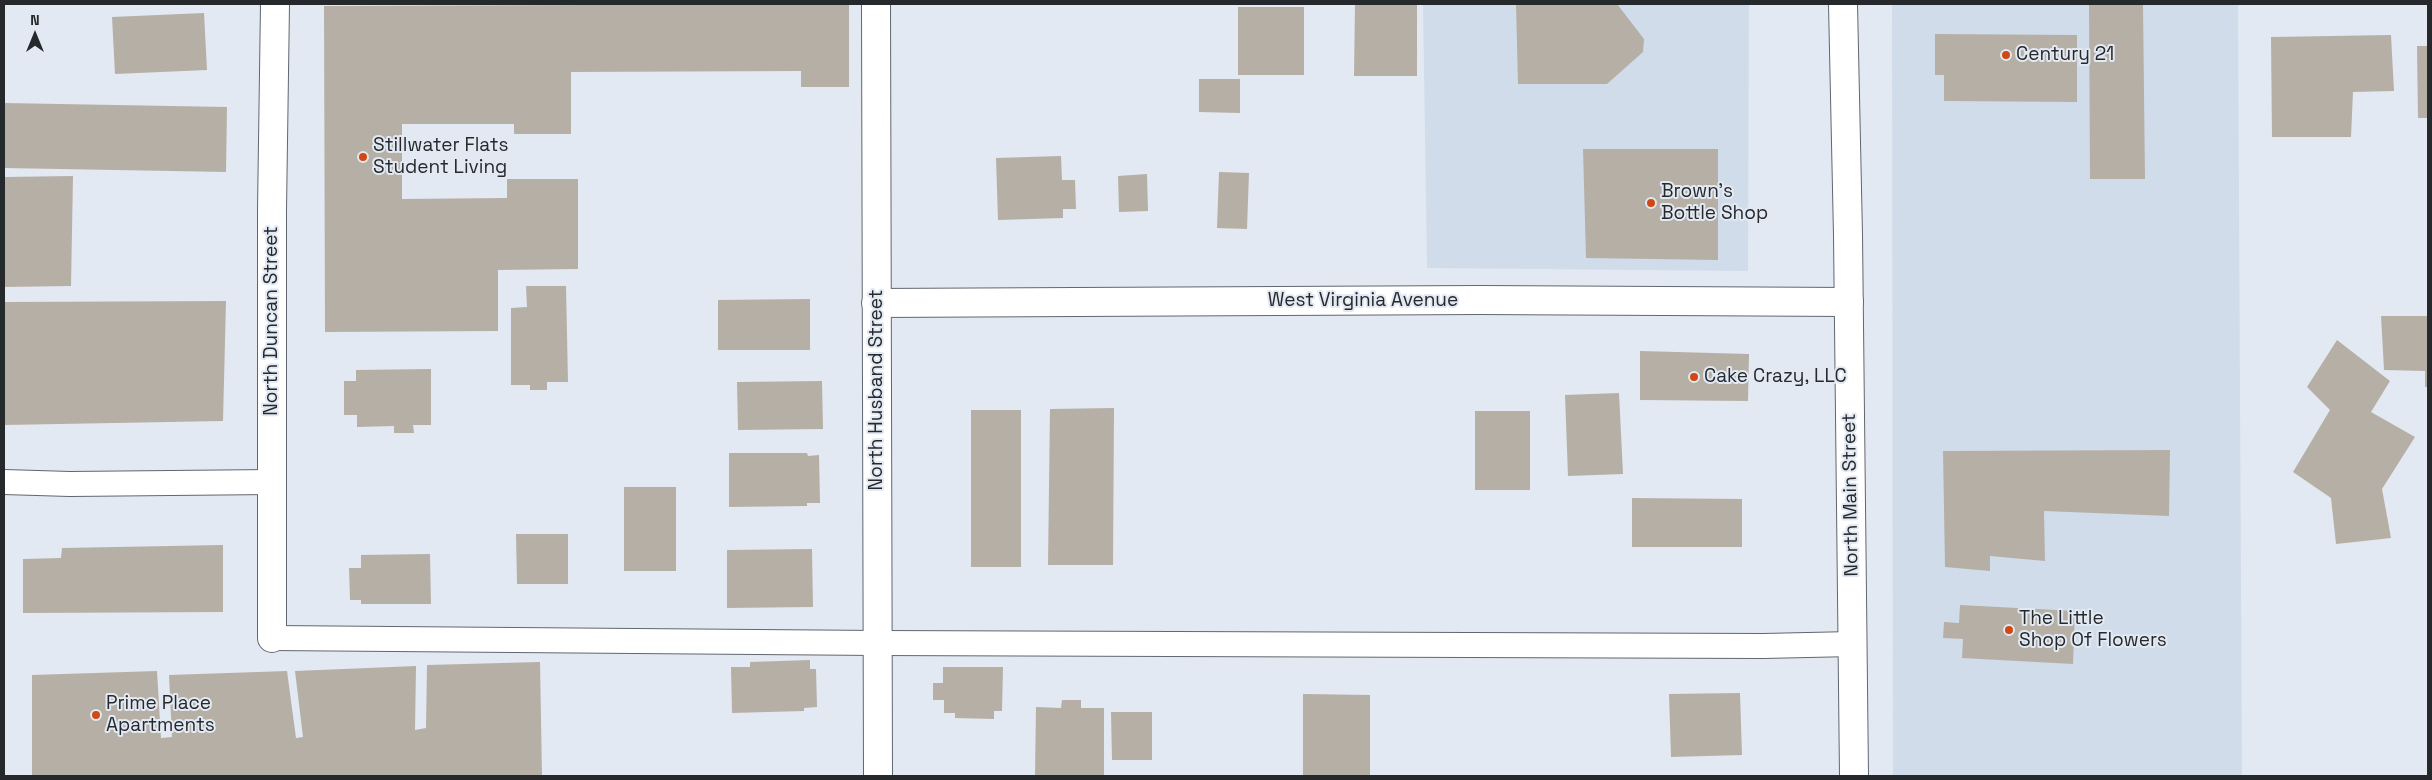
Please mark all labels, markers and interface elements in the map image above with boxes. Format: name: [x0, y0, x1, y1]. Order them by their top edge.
north arrow: [10, 10, 60, 60]
text: N: [30, 11, 40, 29]
place label: Century 21: [2016, 44, 2114, 66]
marker: Century 21: [2000, 49, 2012, 61]
place label: Stillwater Flats Student Living: [373, 135, 508, 179]
marker: Stillwater Flats Student Living: [357, 151, 369, 163]
place label: Brown's Bottle Shop: [1661, 181, 1768, 225]
marker: Brown's Bottle Shop: [1645, 197, 1657, 209]
street label: North Duncan Street: [261, 226, 283, 416]
street label: North Husband Street: [866, 290, 888, 490]
street label: West Virginia Avenue: [1268, 290, 1458, 312]
place label: Cake Crazy, LLC: [1704, 366, 1847, 388]
marker: Cake Crazy, LLC: [1688, 371, 1700, 383]
street label: North Main Street: [1838, 413, 1864, 577]
place label: The Little Shop Of Flowers: [2019, 608, 2167, 652]
marker: The Little Shop Of Flowers: [2003, 624, 2015, 636]
place label: Prime Place Apartments: [106, 693, 215, 737]
marker: Prime Place Apartments: [90, 709, 102, 721]

